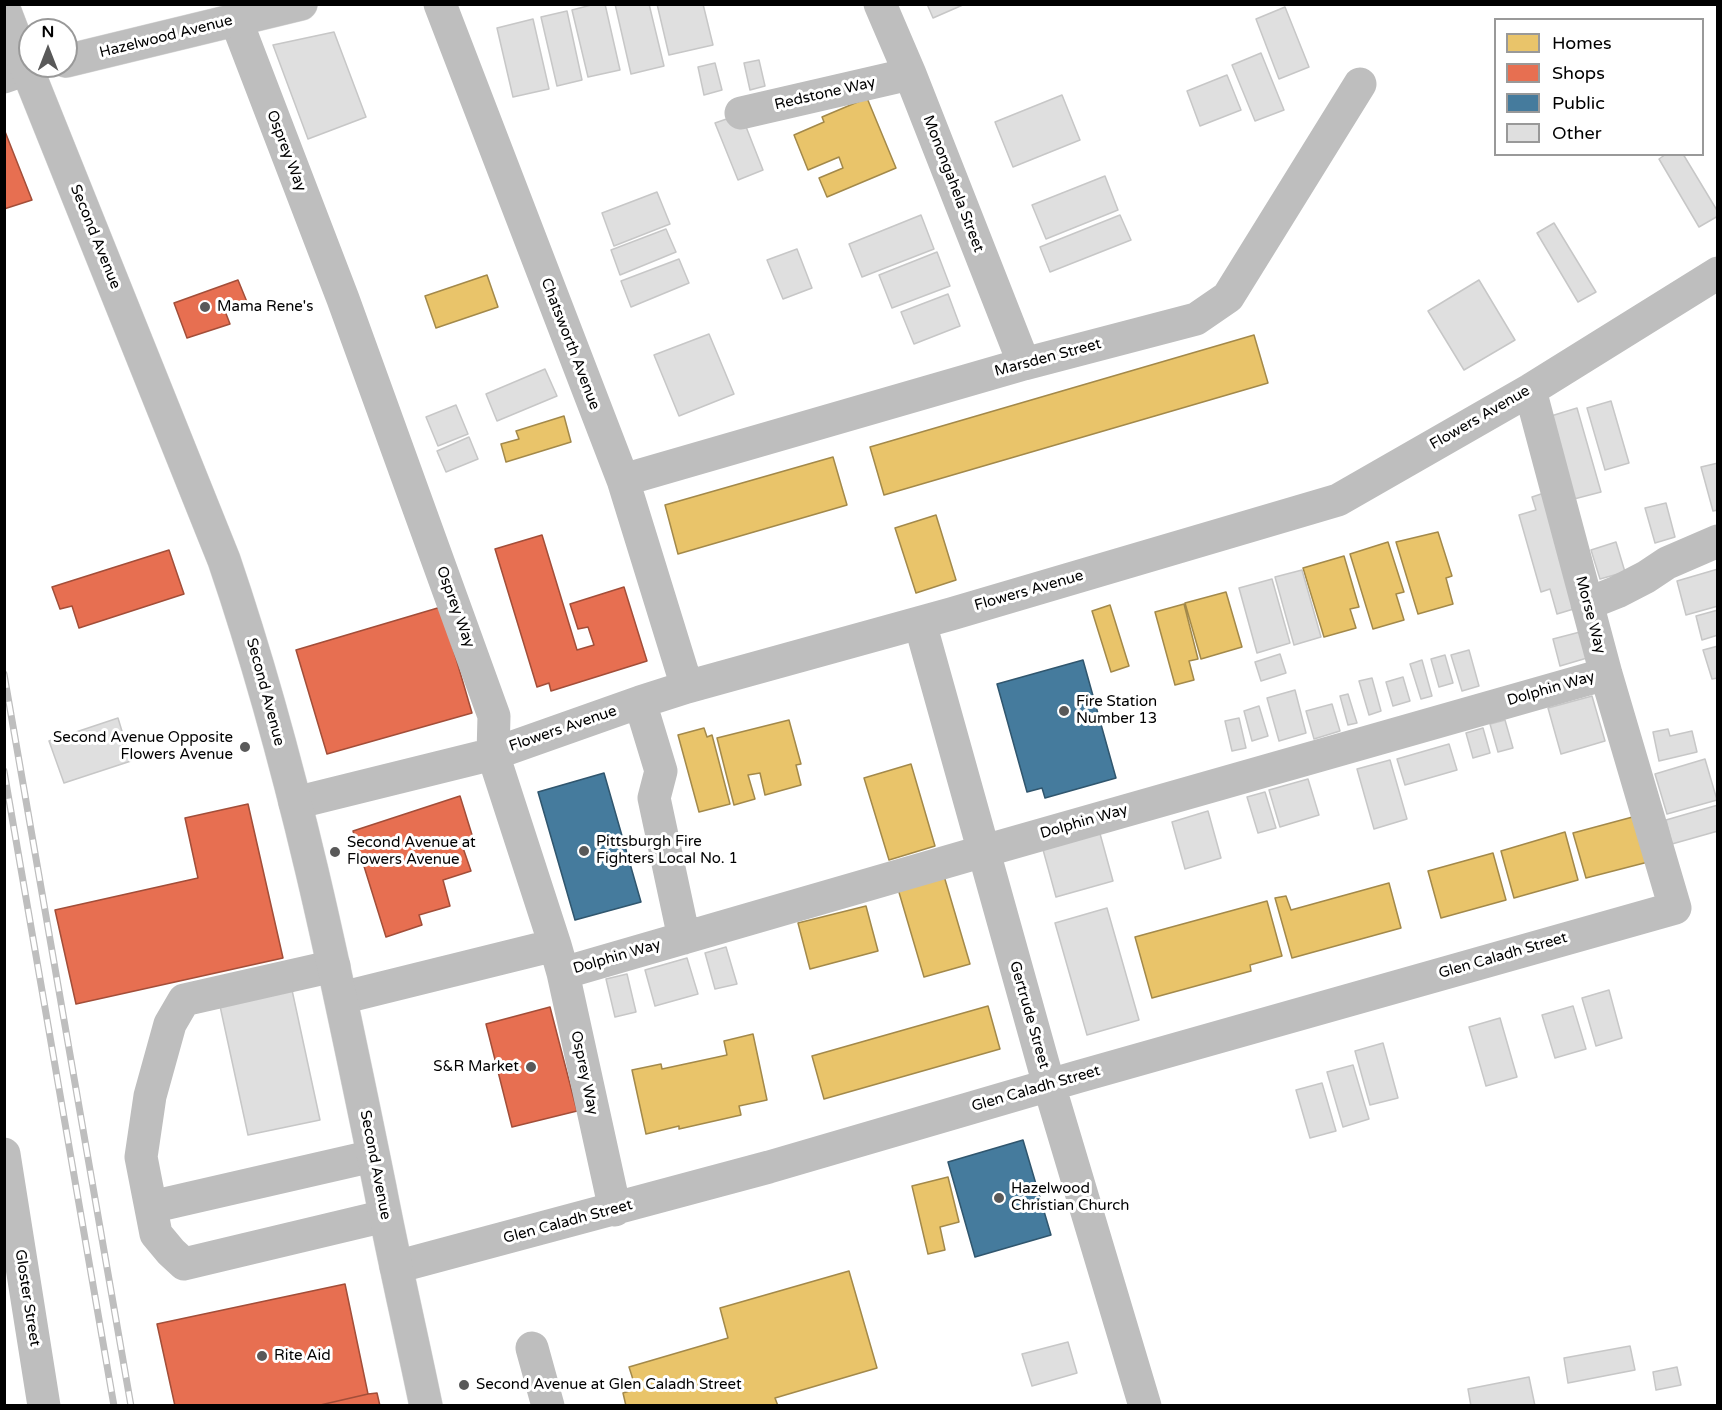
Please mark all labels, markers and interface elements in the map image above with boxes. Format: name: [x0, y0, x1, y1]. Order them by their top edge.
street label: Hazelwood Avenue: [98, 12, 234, 62]
north arrow: [18, 18, 78, 78]
legend: [1494, 18, 1704, 156]
text: N: [42, 22, 54, 42]
text: Homes: [1552, 32, 1612, 54]
text: Shops: [1552, 62, 1605, 84]
street label: Redstone Way: [773, 74, 877, 114]
text: Public: [1552, 92, 1605, 114]
street label: Osprey Way: [262, 108, 310, 194]
street label: Monongahela Street: [919, 113, 987, 255]
text: Other: [1552, 122, 1602, 144]
street label: Second Avenue: [66, 182, 124, 292]
street label: Chatsworth Avenue: [537, 276, 603, 412]
place label: Mama Rene's: [217, 298, 313, 316]
marker: Mama Rene's: [198, 300, 212, 314]
street label: Marsden Street: [993, 335, 1103, 381]
street label: Flowers Avenue: [1427, 382, 1533, 454]
street label: Osprey Way: [432, 564, 478, 650]
street label: Flowers Avenue: [972, 567, 1086, 615]
street label: Morse Way: [1571, 574, 1609, 656]
street label: Second Avenue: [242, 636, 288, 748]
street label: Dolphin Way: [1505, 668, 1597, 710]
place label: Fire Station Number 13: [1076, 693, 1157, 728]
street label: Flowers Avenue: [507, 702, 619, 756]
marker: Fire Station Number 13: [1057, 704, 1071, 718]
place label: Second Avenue Opposite Flowers Avenue: [53, 729, 233, 764]
marker: Second Avenue Opposite Flowers Avenue: [238, 740, 252, 754]
street label: Dolphin Way: [1038, 801, 1130, 843]
place label: Pittsburgh Fire Fighters Local No. 1: [596, 833, 738, 868]
place label: Second Avenue at Flowers Avenue: [347, 834, 476, 869]
marker: Pittsburgh Fire Fighters Local No. 1: [577, 844, 591, 858]
marker: Second Avenue at Flowers Avenue: [328, 845, 342, 859]
street label: Glen Caladh Street: [1437, 929, 1569, 983]
street label: Dolphin Way: [571, 936, 663, 978]
street label: Gertrude Street: [1005, 959, 1053, 1071]
street label: Osprey Way: [566, 1029, 602, 1117]
place label: S&R Market: [433, 1058, 519, 1076]
marker: S&R Market: [524, 1060, 538, 1074]
street label: Glen Caladh Street: [970, 1062, 1102, 1116]
street label: Second Avenue: [356, 1109, 394, 1221]
place label: Hazelwood Christian Church: [1011, 1180, 1129, 1215]
marker: Hazelwood Christian Church: [992, 1191, 1006, 1205]
street label: Glen Caladh Street: [501, 1196, 635, 1248]
street label: Gloster Street: [10, 1248, 44, 1348]
place label: Rite Aid: [274, 1347, 331, 1365]
marker: Rite Aid: [255, 1349, 269, 1363]
place label: Second Avenue at Glen Caladh Street: [476, 1376, 742, 1394]
marker: Second Avenue at Glen Caladh Street: [457, 1378, 471, 1392]

